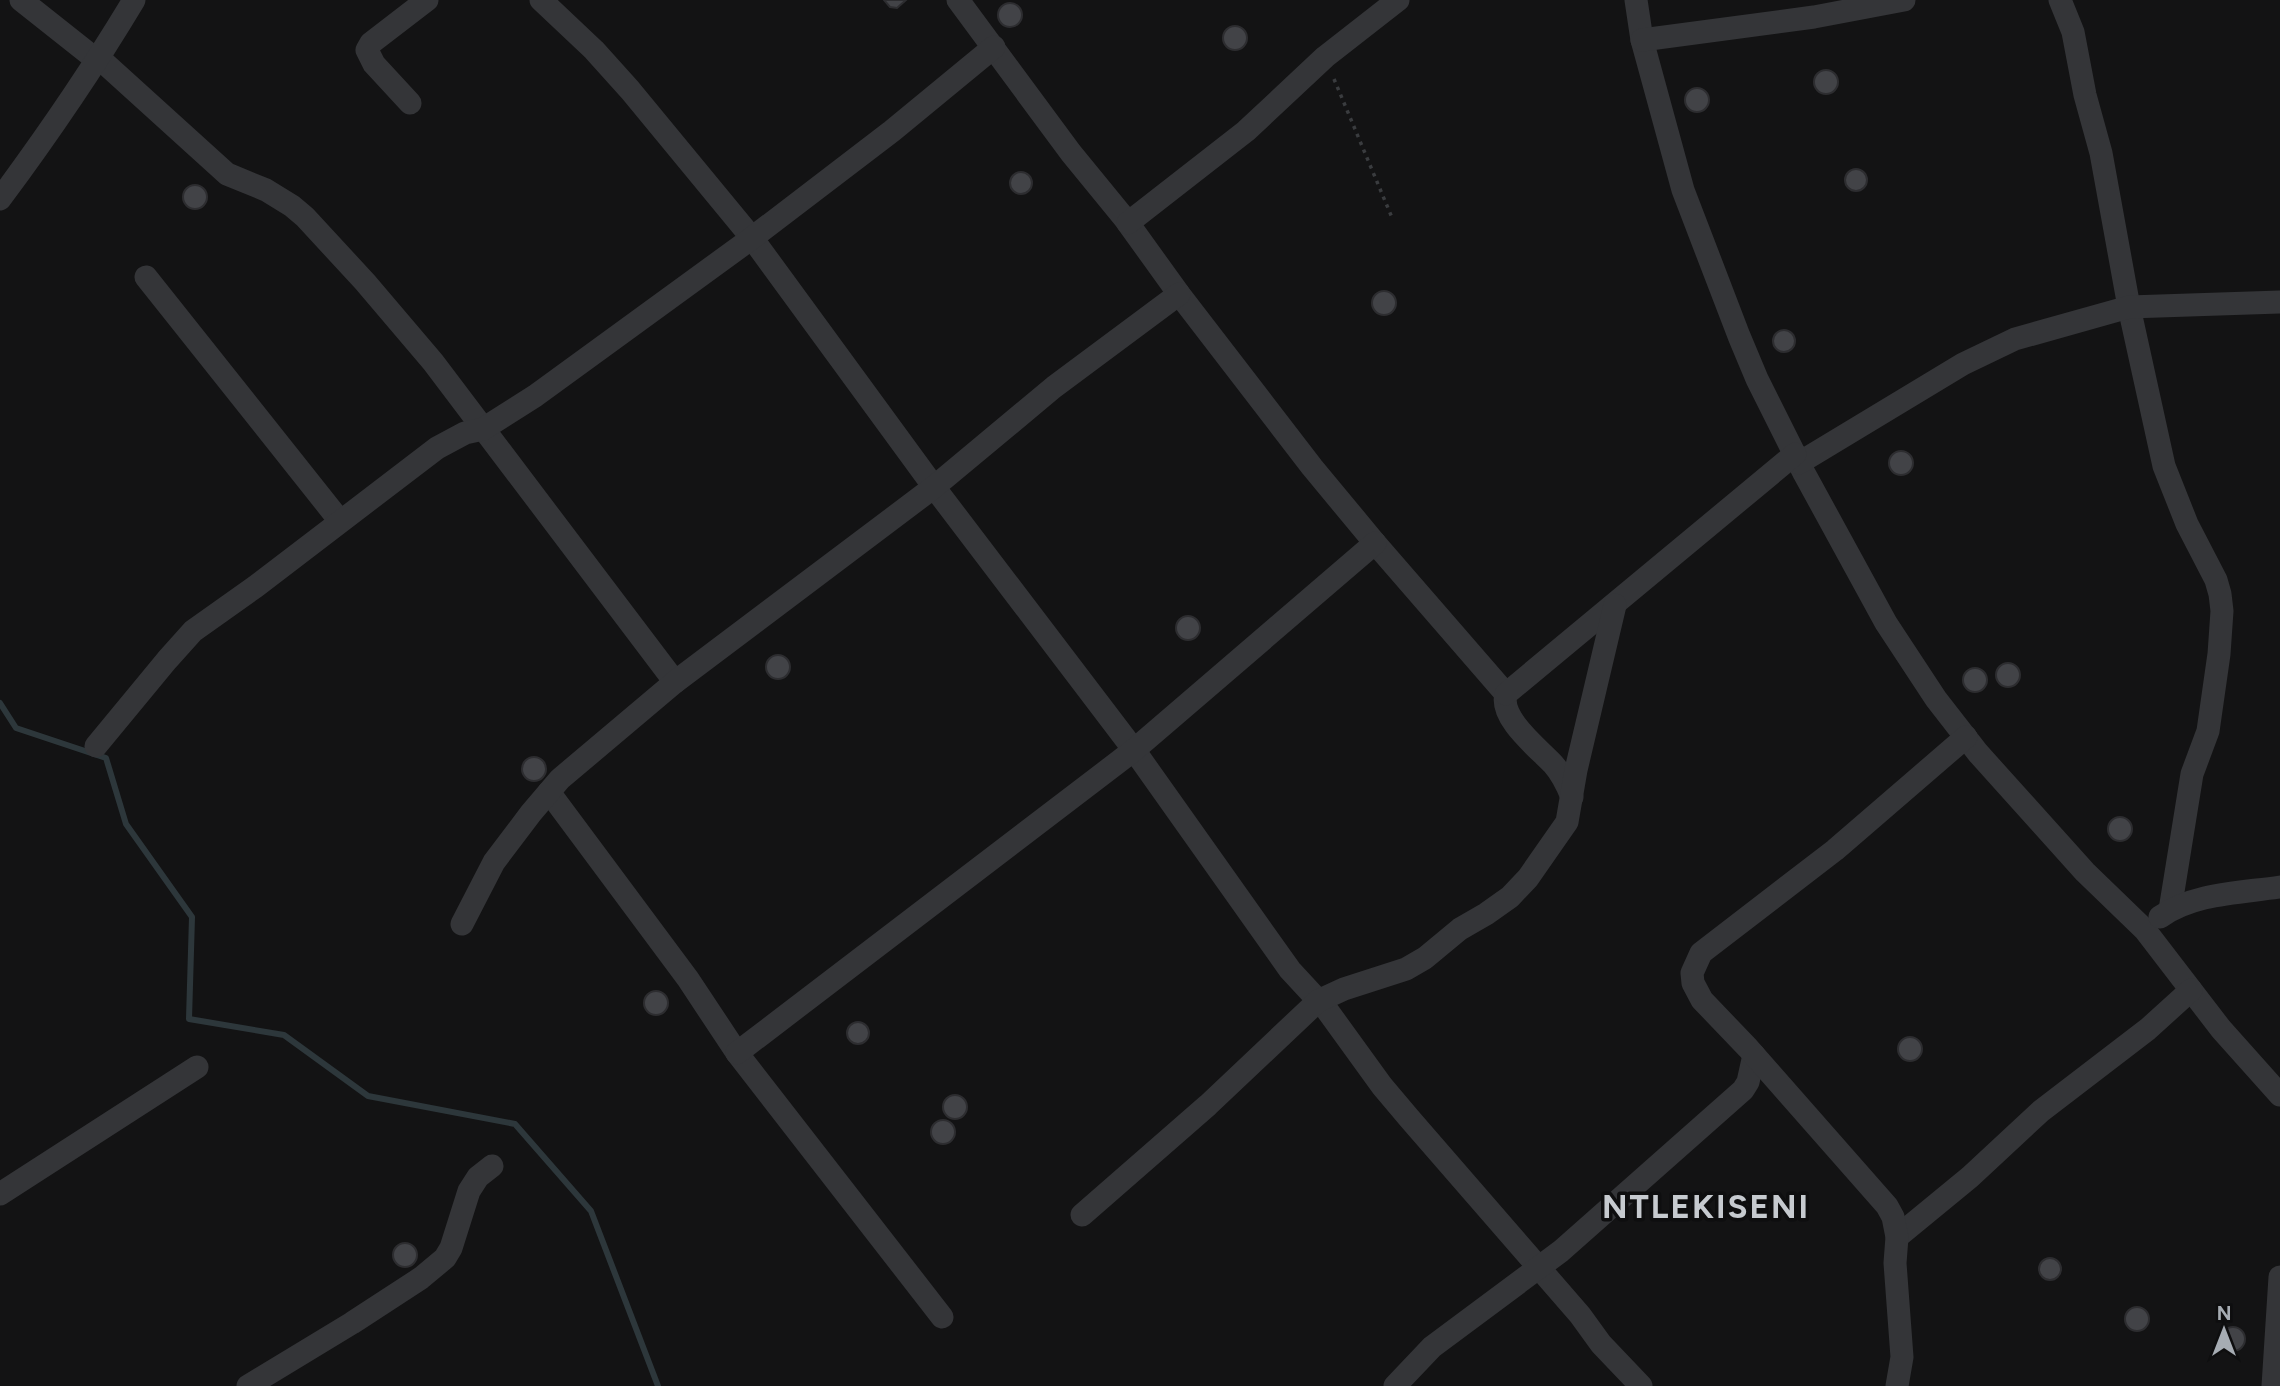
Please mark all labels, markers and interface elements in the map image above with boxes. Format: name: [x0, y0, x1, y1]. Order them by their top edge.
district label: NTLEKISENI: [1602, 1187, 1810, 1226]
north arrow: [2189, 1295, 2259, 1365]
text: N: [2217, 1302, 2231, 1325]

